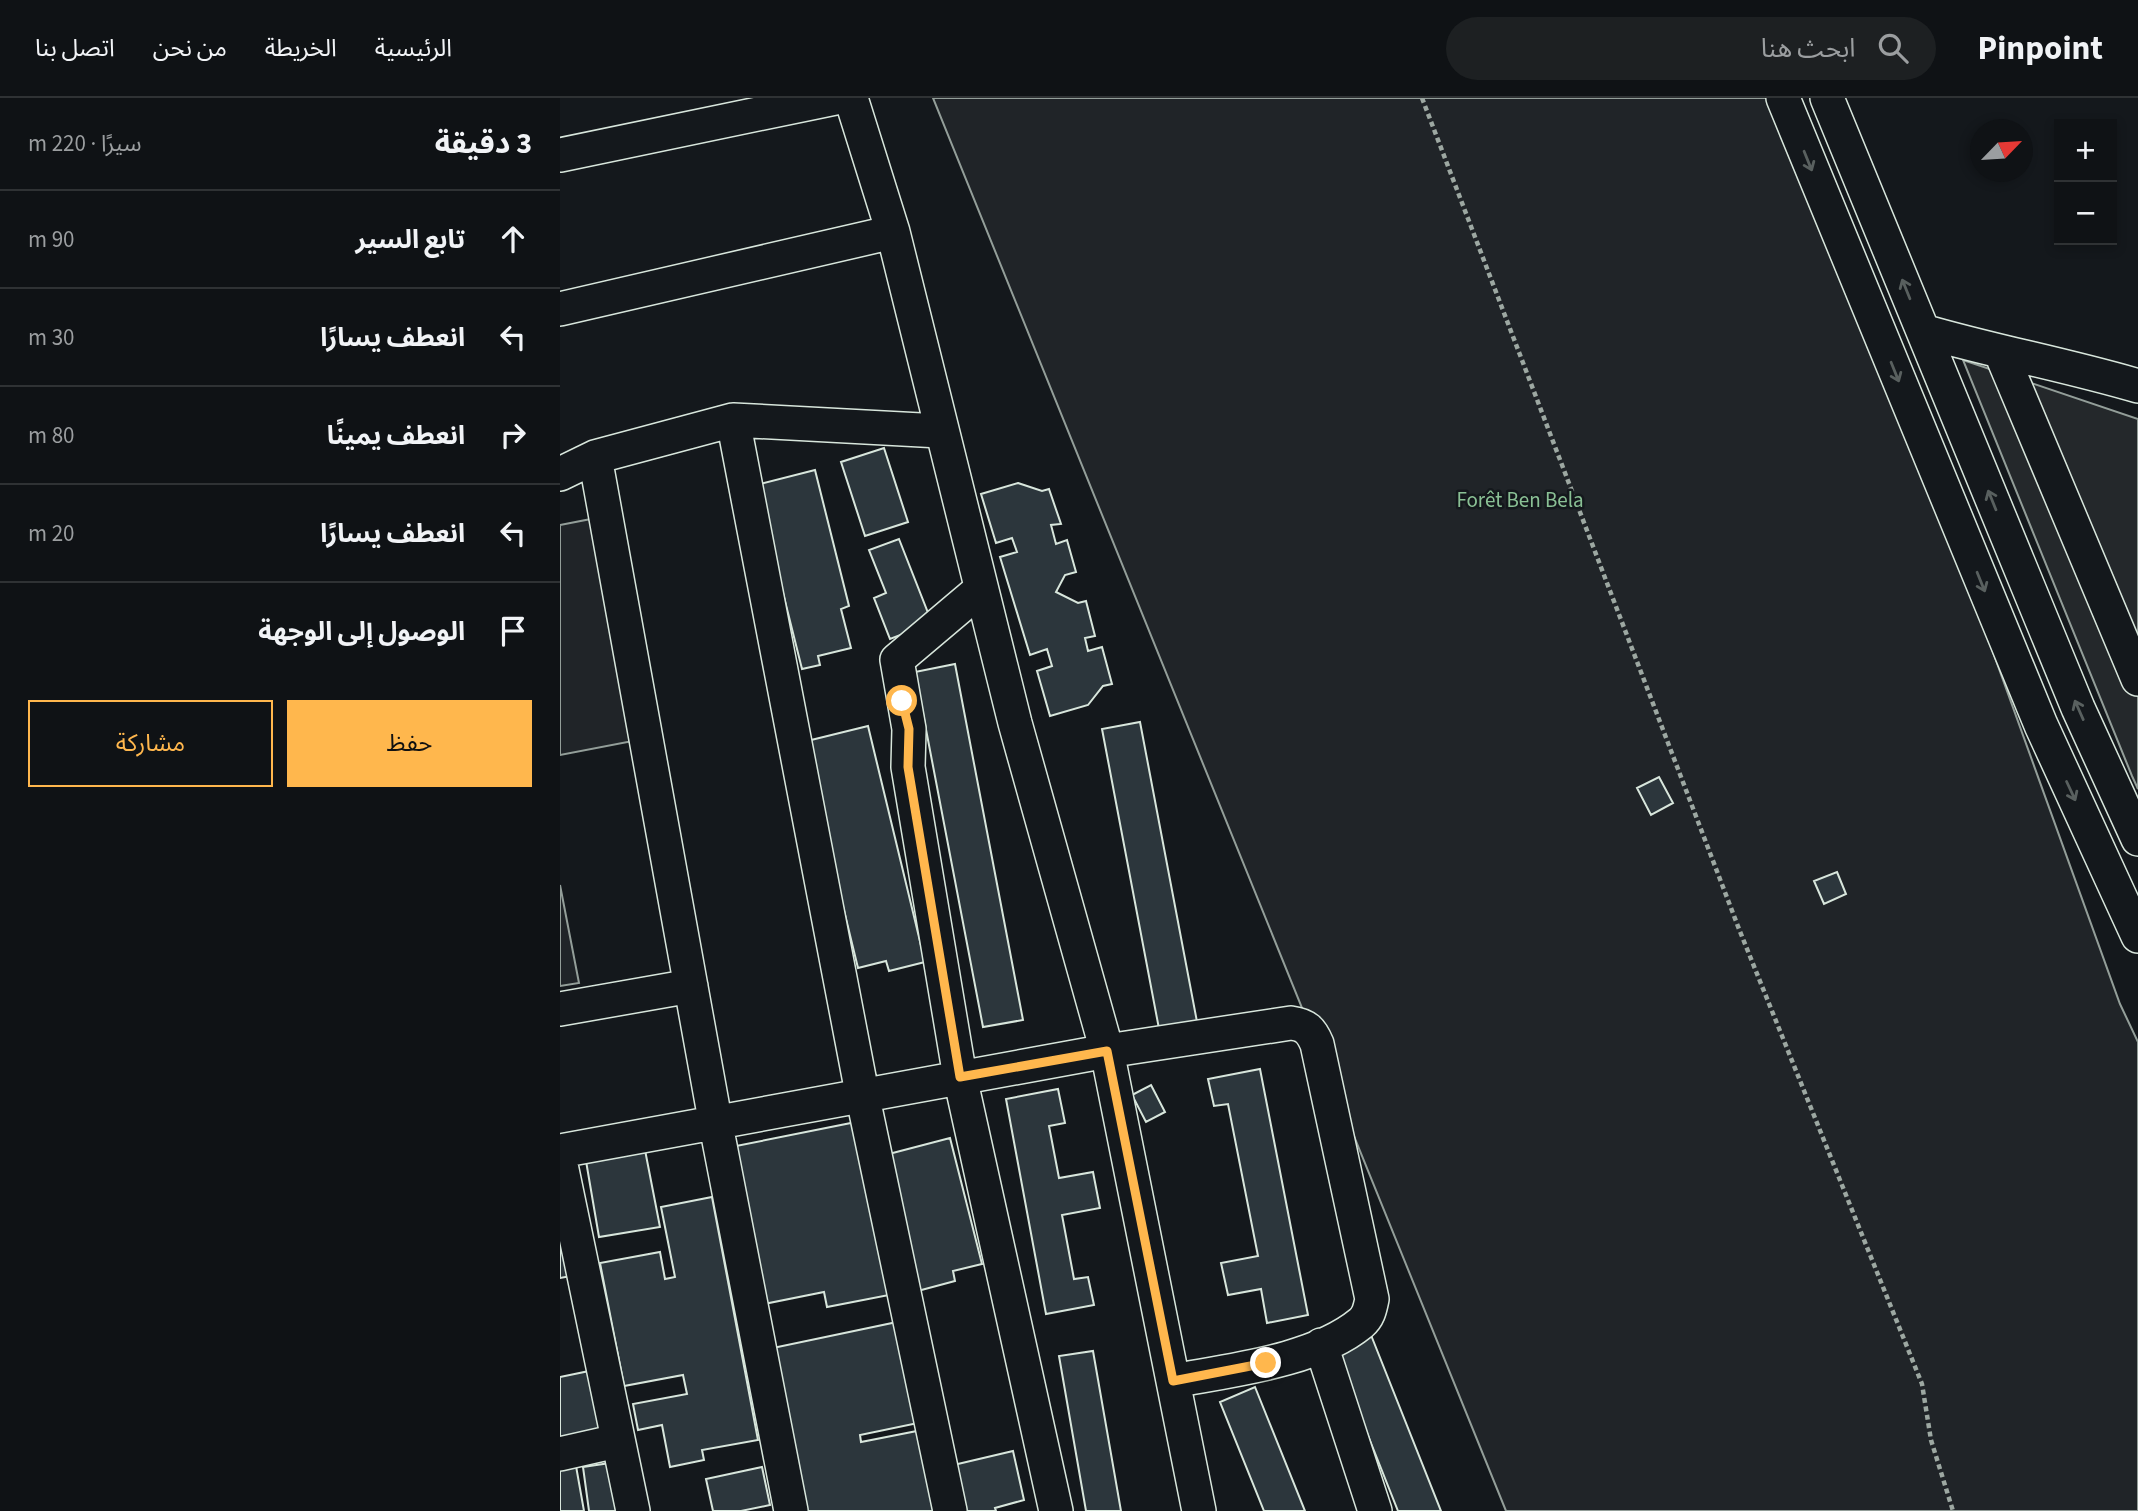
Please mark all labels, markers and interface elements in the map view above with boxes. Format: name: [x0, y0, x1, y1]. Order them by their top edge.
search box: [1446, 17, 1936, 80]
text: Pinpoint: [1978, 25, 2103, 72]
icon: search: [1874, 29, 1912, 67]
text: ابحث هنا: [1761, 30, 1856, 67]
text: اتصل بنا: [35, 31, 115, 66]
text: من نحن: [153, 31, 227, 66]
text: الخريطة: [265, 31, 337, 66]
text: الرئيسية: [375, 31, 452, 66]
north arrow: [1970, 119, 2033, 182]
map controls: [2054, 119, 2117, 245]
button: +: [2054, 119, 2117, 182]
text: 3 دقيقة: [435, 122, 532, 165]
text: سيرًا · 220 m: [28, 127, 142, 160]
one-way arrow: [1802, 150, 1815, 172]
button: −: [2054, 182, 2117, 245]
icon: ahead: [494, 220, 532, 258]
text: تابع السير: [355, 221, 465, 258]
text: 90 m: [28, 223, 75, 256]
one-way arrow: [1898, 279, 1911, 300]
icon: left: [494, 318, 532, 356]
text: انعطف يسارًا: [320, 319, 465, 356]
text: 30 m: [28, 321, 75, 354]
one-way arrow: [1889, 360, 1902, 382]
icon: right: [494, 416, 532, 454]
text: انعطف يمينًا: [327, 417, 465, 454]
text: 80 m: [28, 419, 75, 452]
park label: Forêt Ben Bela: [1456, 485, 1584, 515]
one-way arrow: [1985, 489, 1998, 511]
icon: left: [494, 514, 532, 552]
text: انعطف يسارًا: [320, 515, 465, 552]
text: 20 m: [28, 517, 75, 550]
one-way arrow: [1976, 571, 1989, 592]
icon: arrive: [494, 612, 532, 650]
text: الوصول إلى الوجهة: [258, 613, 465, 650]
route start: [886, 685, 917, 716]
button: مشاركة: [28, 700, 273, 787]
button: حفظ: [287, 700, 532, 787]
one-way arrow: [2072, 700, 2085, 721]
one-way arrow: [2065, 780, 2078, 801]
route end: [1250, 1347, 1281, 1378]

